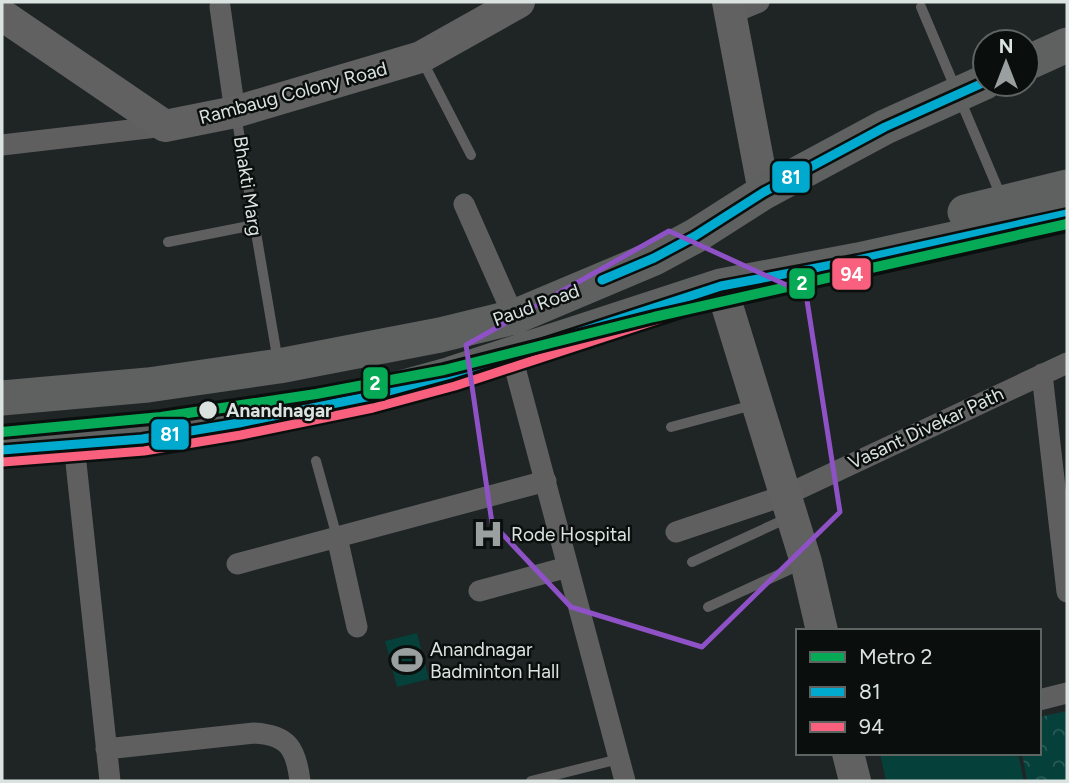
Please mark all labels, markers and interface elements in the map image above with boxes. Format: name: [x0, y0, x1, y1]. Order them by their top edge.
north arrow: [971, 28, 1041, 98]
text: N: [999, 35, 1013, 58]
street label: Rambaug Colony Road: [196, 57, 390, 129]
street label: Bhakti Marg: [229, 134, 267, 238]
line badge: 81: [771, 160, 811, 194]
text: 81: [781, 166, 801, 189]
line badge: 94: [831, 257, 872, 291]
text: 94: [840, 263, 864, 286]
line badge: 2: [788, 267, 816, 300]
text: 2: [796, 272, 808, 295]
street label: Paud Road: [489, 279, 583, 331]
line badge: 2: [362, 366, 389, 400]
text: 2: [369, 372, 381, 395]
street label: Vasant Divekar Path: [845, 382, 1007, 474]
marker: Anandnagar: [197, 399, 219, 421]
place label: Anandnagar: [226, 399, 332, 422]
line badge: 81: [150, 418, 190, 451]
text: 81: [160, 423, 180, 446]
hospital icon: Rode Hospital: [471, 517, 505, 551]
place label: Rode Hospital: [511, 523, 631, 546]
legend: [796, 629, 1041, 755]
place label: Anandnagar Badminton Hall: [430, 638, 559, 683]
sports icon: Anandnagar Badminton Hall: [390, 643, 424, 677]
text: Metro 2: [859, 644, 932, 669]
text: 81: [859, 679, 881, 704]
text: 94: [859, 714, 884, 739]

